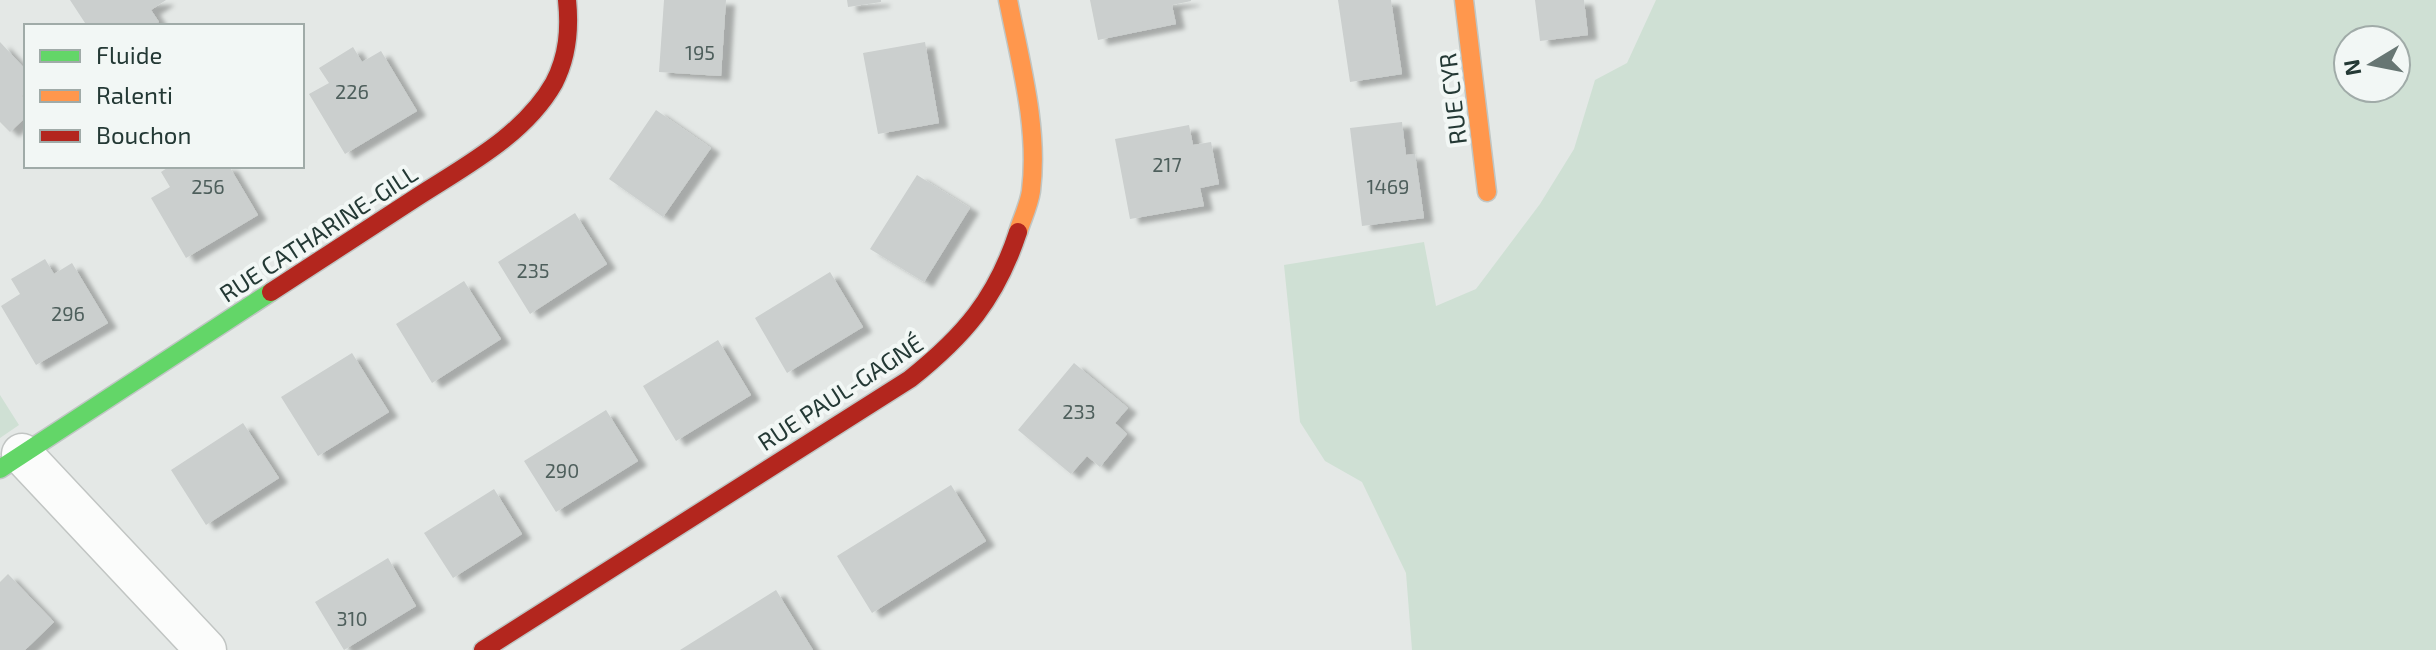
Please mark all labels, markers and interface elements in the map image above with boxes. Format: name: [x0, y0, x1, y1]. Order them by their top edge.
legend: [24, 24, 304, 168]
north arrow: [2332, 24, 2412, 104]
text: Fluide: [96, 40, 162, 69]
house number: 195: [685, 40, 715, 64]
street label: RUE CYR: [1432, 52, 1472, 146]
text: N: [2337, 58, 2366, 78]
house number: 226: [335, 79, 369, 103]
text: Ralenti: [96, 80, 173, 109]
text: Bouchon: [96, 120, 191, 149]
house number: 217: [1152, 152, 1182, 176]
street label: RUE CATHARINE-GILL: [214, 158, 422, 308]
house number: 256: [191, 174, 225, 198]
house number: 1469: [1366, 174, 1410, 198]
house number: 235: [516, 258, 550, 282]
house number: 296: [51, 301, 85, 325]
street label: RUE PAUL-GAGNÉ: [752, 328, 928, 456]
house number: 233: [1062, 399, 1096, 423]
house number: 290: [545, 458, 579, 482]
house number: 310: [336, 606, 368, 630]

